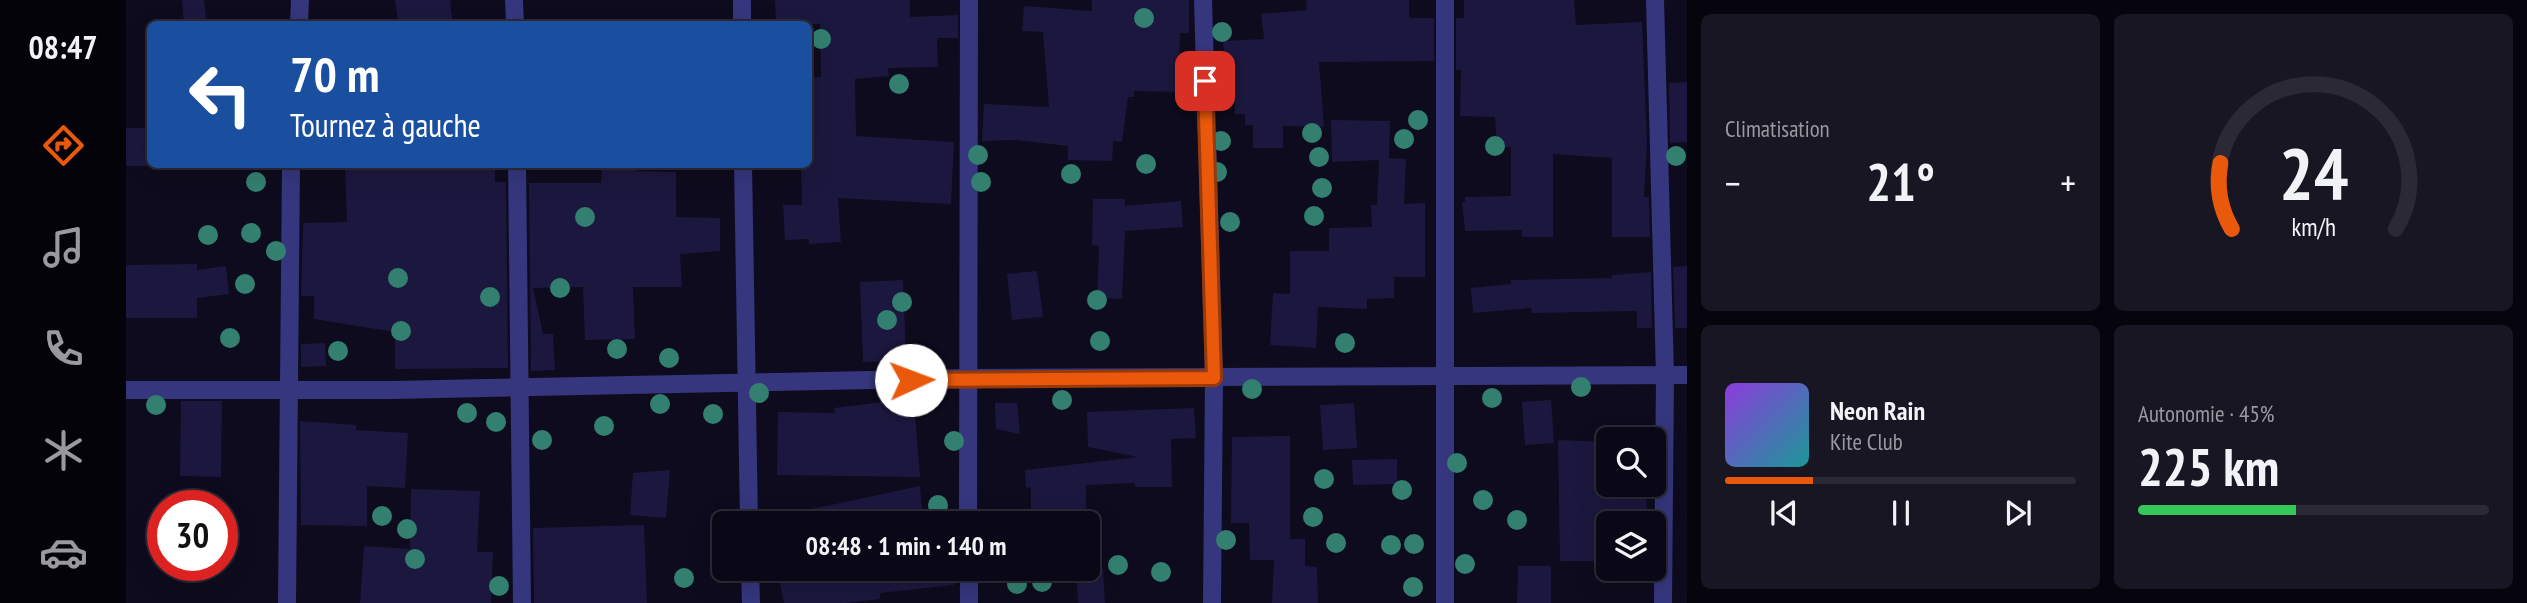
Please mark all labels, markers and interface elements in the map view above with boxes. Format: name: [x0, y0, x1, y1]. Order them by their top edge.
text: 08:47: [28, 26, 98, 68]
text: 70 m: [290, 42, 379, 106]
icon: left: [175, 49, 266, 140]
pin: [1175, 51, 1235, 111]
icon: arrive: [1186, 62, 1224, 100]
text: Tournez à gauche: [290, 104, 481, 146]
text: Climatisation: [1725, 114, 1830, 143]
icon: directions: [39, 121, 88, 170]
text: 24: [2279, 125, 2348, 219]
text: 21°: [1866, 148, 1935, 215]
text: −: [1725, 158, 1741, 207]
text: +: [2060, 158, 2076, 207]
text: km/h: [2291, 210, 2336, 242]
icon: music: [39, 223, 88, 272]
icon: phone: [39, 324, 88, 373]
position arrow: [874, 343, 948, 417]
text: Neon Rain: [1830, 394, 1925, 427]
text: Autonomie · 45%: [2138, 399, 2274, 428]
icon: climate: [39, 426, 88, 475]
map controls: [1596, 427, 1666, 581]
button: search: [1596, 427, 1666, 497]
text: Kite Club: [1830, 427, 1903, 456]
text: 225 km: [2138, 433, 2279, 500]
speed limit sign: 30: [147, 490, 238, 581]
icon: previous: [1765, 494, 1803, 532]
icon: pause: [1882, 494, 1920, 532]
icon: next: [1999, 494, 2037, 532]
button: layers: [1596, 511, 1666, 581]
icon: car: [39, 528, 88, 577]
text: 08:48 · 1 min · 140 m: [806, 529, 1006, 562]

